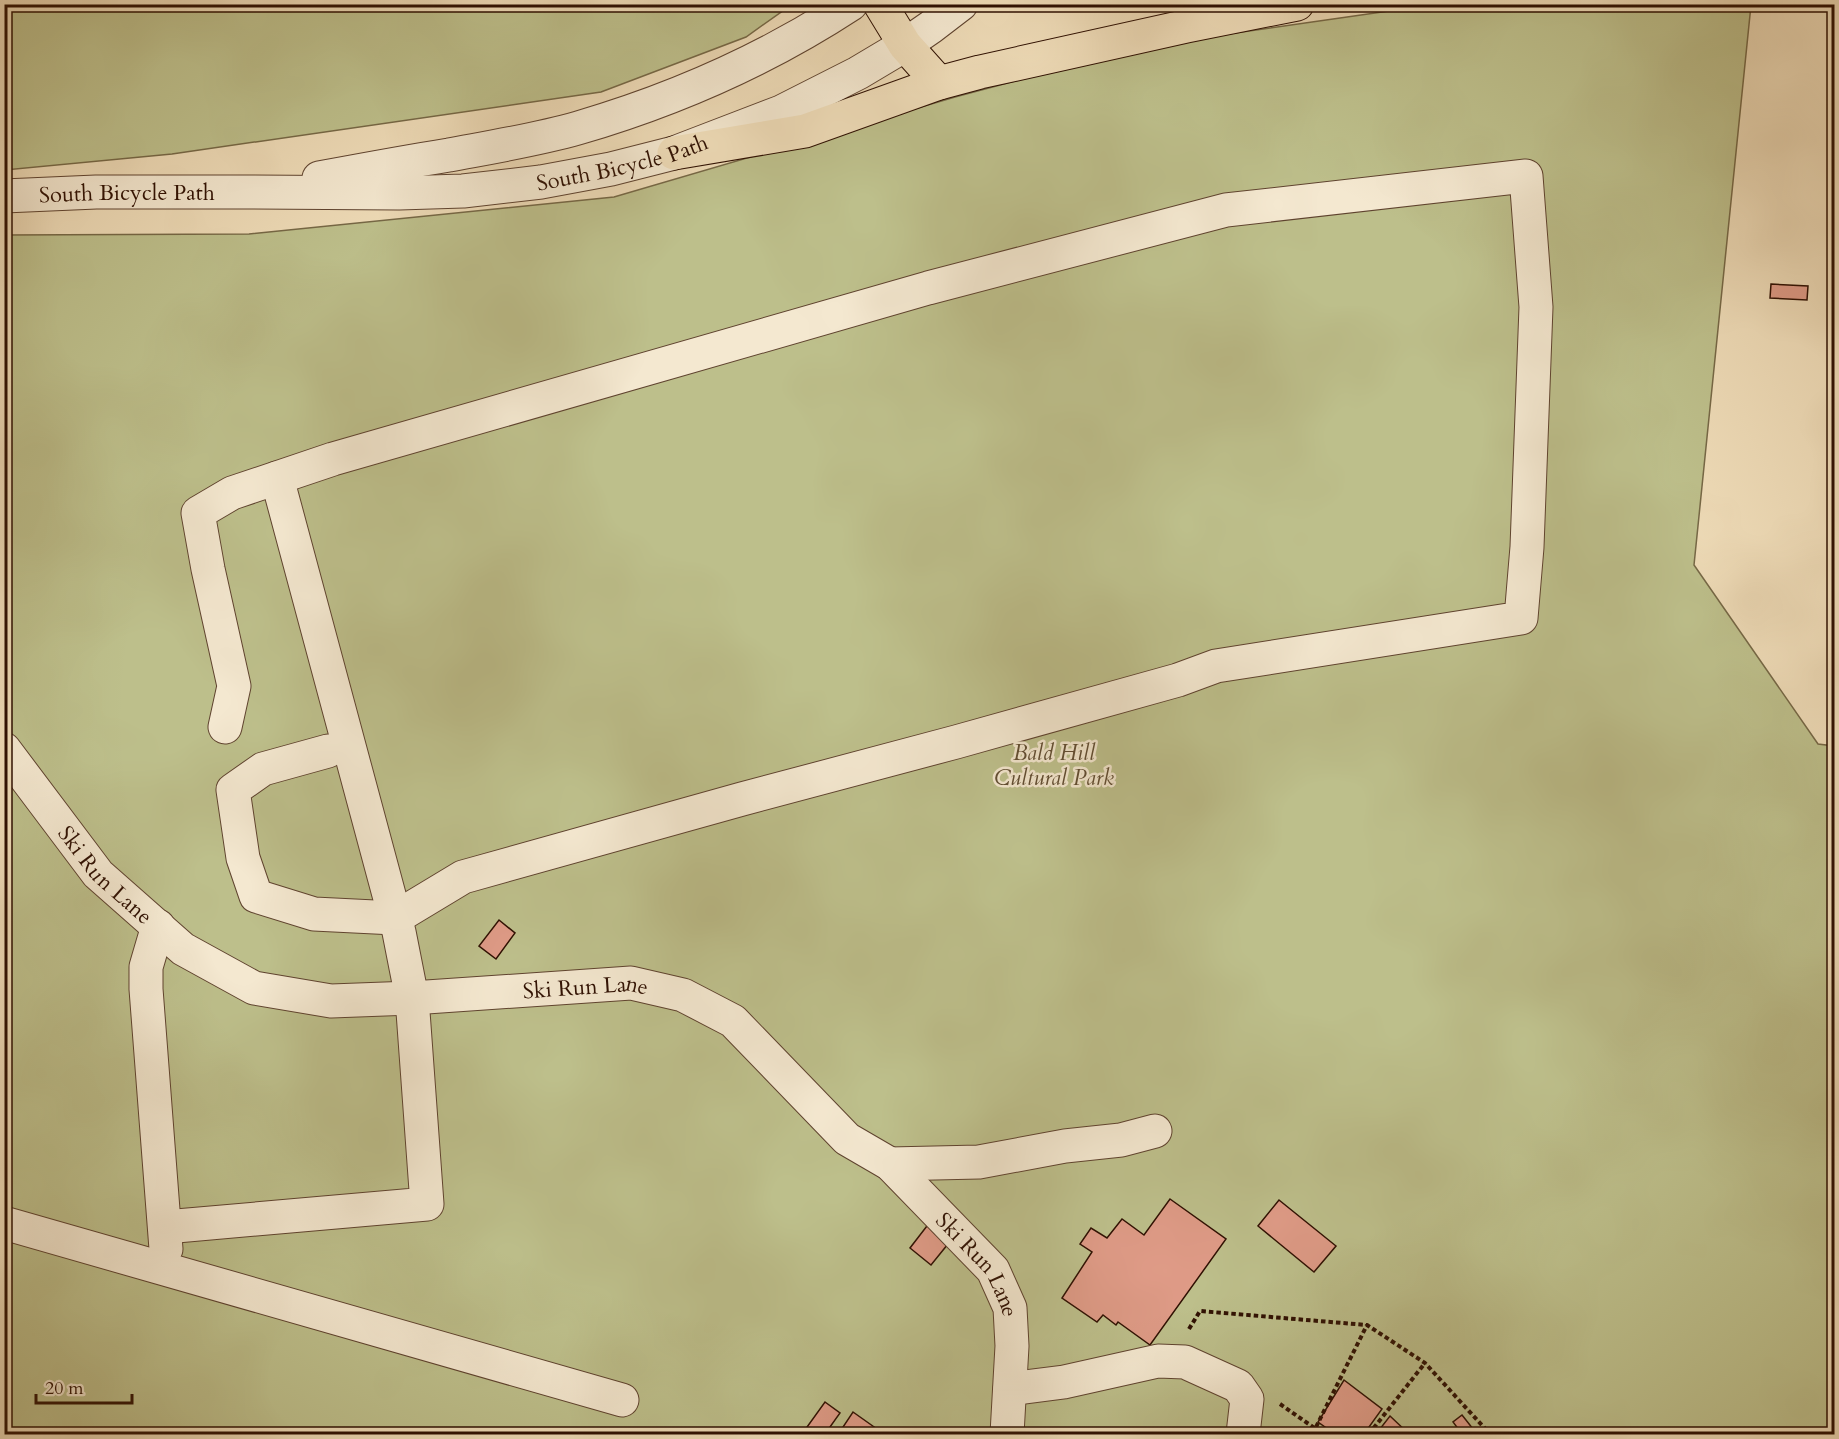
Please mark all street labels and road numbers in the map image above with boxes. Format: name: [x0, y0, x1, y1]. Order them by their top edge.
street label: South Bicycle Path: [534, 127, 713, 199]
street label: South Bicycle Path: [38, 178, 215, 210]
street label: Ski Run Lane: [51, 820, 159, 931]
street label: Ski Run Lane: [522, 968, 651, 1006]
street label: Ski Run Lane: [929, 1206, 1024, 1317]

